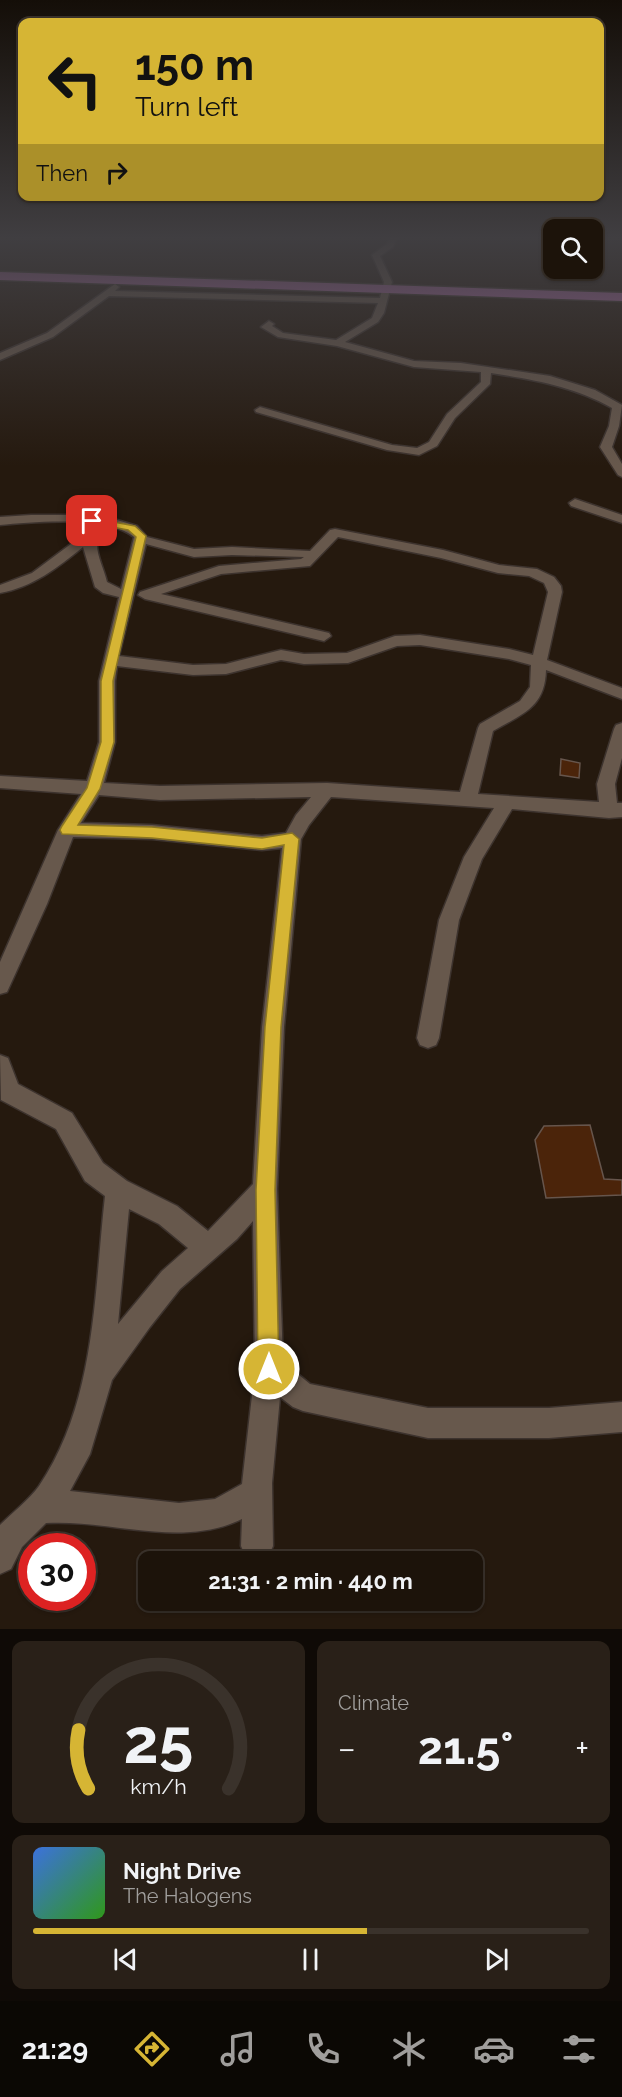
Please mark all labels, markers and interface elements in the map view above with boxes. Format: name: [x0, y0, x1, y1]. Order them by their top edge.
text: 150 m: [135, 41, 254, 90]
icon: left: [36, 42, 114, 120]
text: Turn left: [135, 91, 238, 122]
icon: right: [100, 156, 133, 189]
text: Then: [36, 160, 88, 186]
map controls: [543, 219, 603, 279]
button: search: [543, 219, 603, 279]
pin: [66, 495, 117, 546]
icon: arrive: [75, 504, 108, 537]
position arrow: [237, 1337, 301, 1401]
speed limit sign: 30: [18, 1533, 96, 1611]
text: 21:31 · 2 min · 440 m: [208, 1568, 413, 1594]
text: Climate: [338, 1691, 409, 1715]
text: 25: [124, 1704, 193, 1778]
text: 21.5°: [418, 1722, 513, 1775]
text: −: [338, 1729, 356, 1768]
text: +: [575, 1729, 589, 1768]
text: km/h: [130, 1774, 187, 1799]
text: Night Drive: [123, 1858, 241, 1884]
text: The Halogens: [123, 1884, 252, 1908]
icon: previous: [109, 1943, 142, 1976]
icon: pause: [294, 1943, 327, 1976]
icon: next: [480, 1943, 513, 1976]
icon: directions: [131, 2028, 173, 2070]
icon: music: [217, 2028, 259, 2070]
icon: phone: [302, 2028, 344, 2070]
icon: climate: [388, 2028, 430, 2070]
icon: car: [473, 2028, 515, 2070]
icon: filters: [558, 2028, 600, 2070]
text: 21:29: [22, 2034, 88, 2065]

